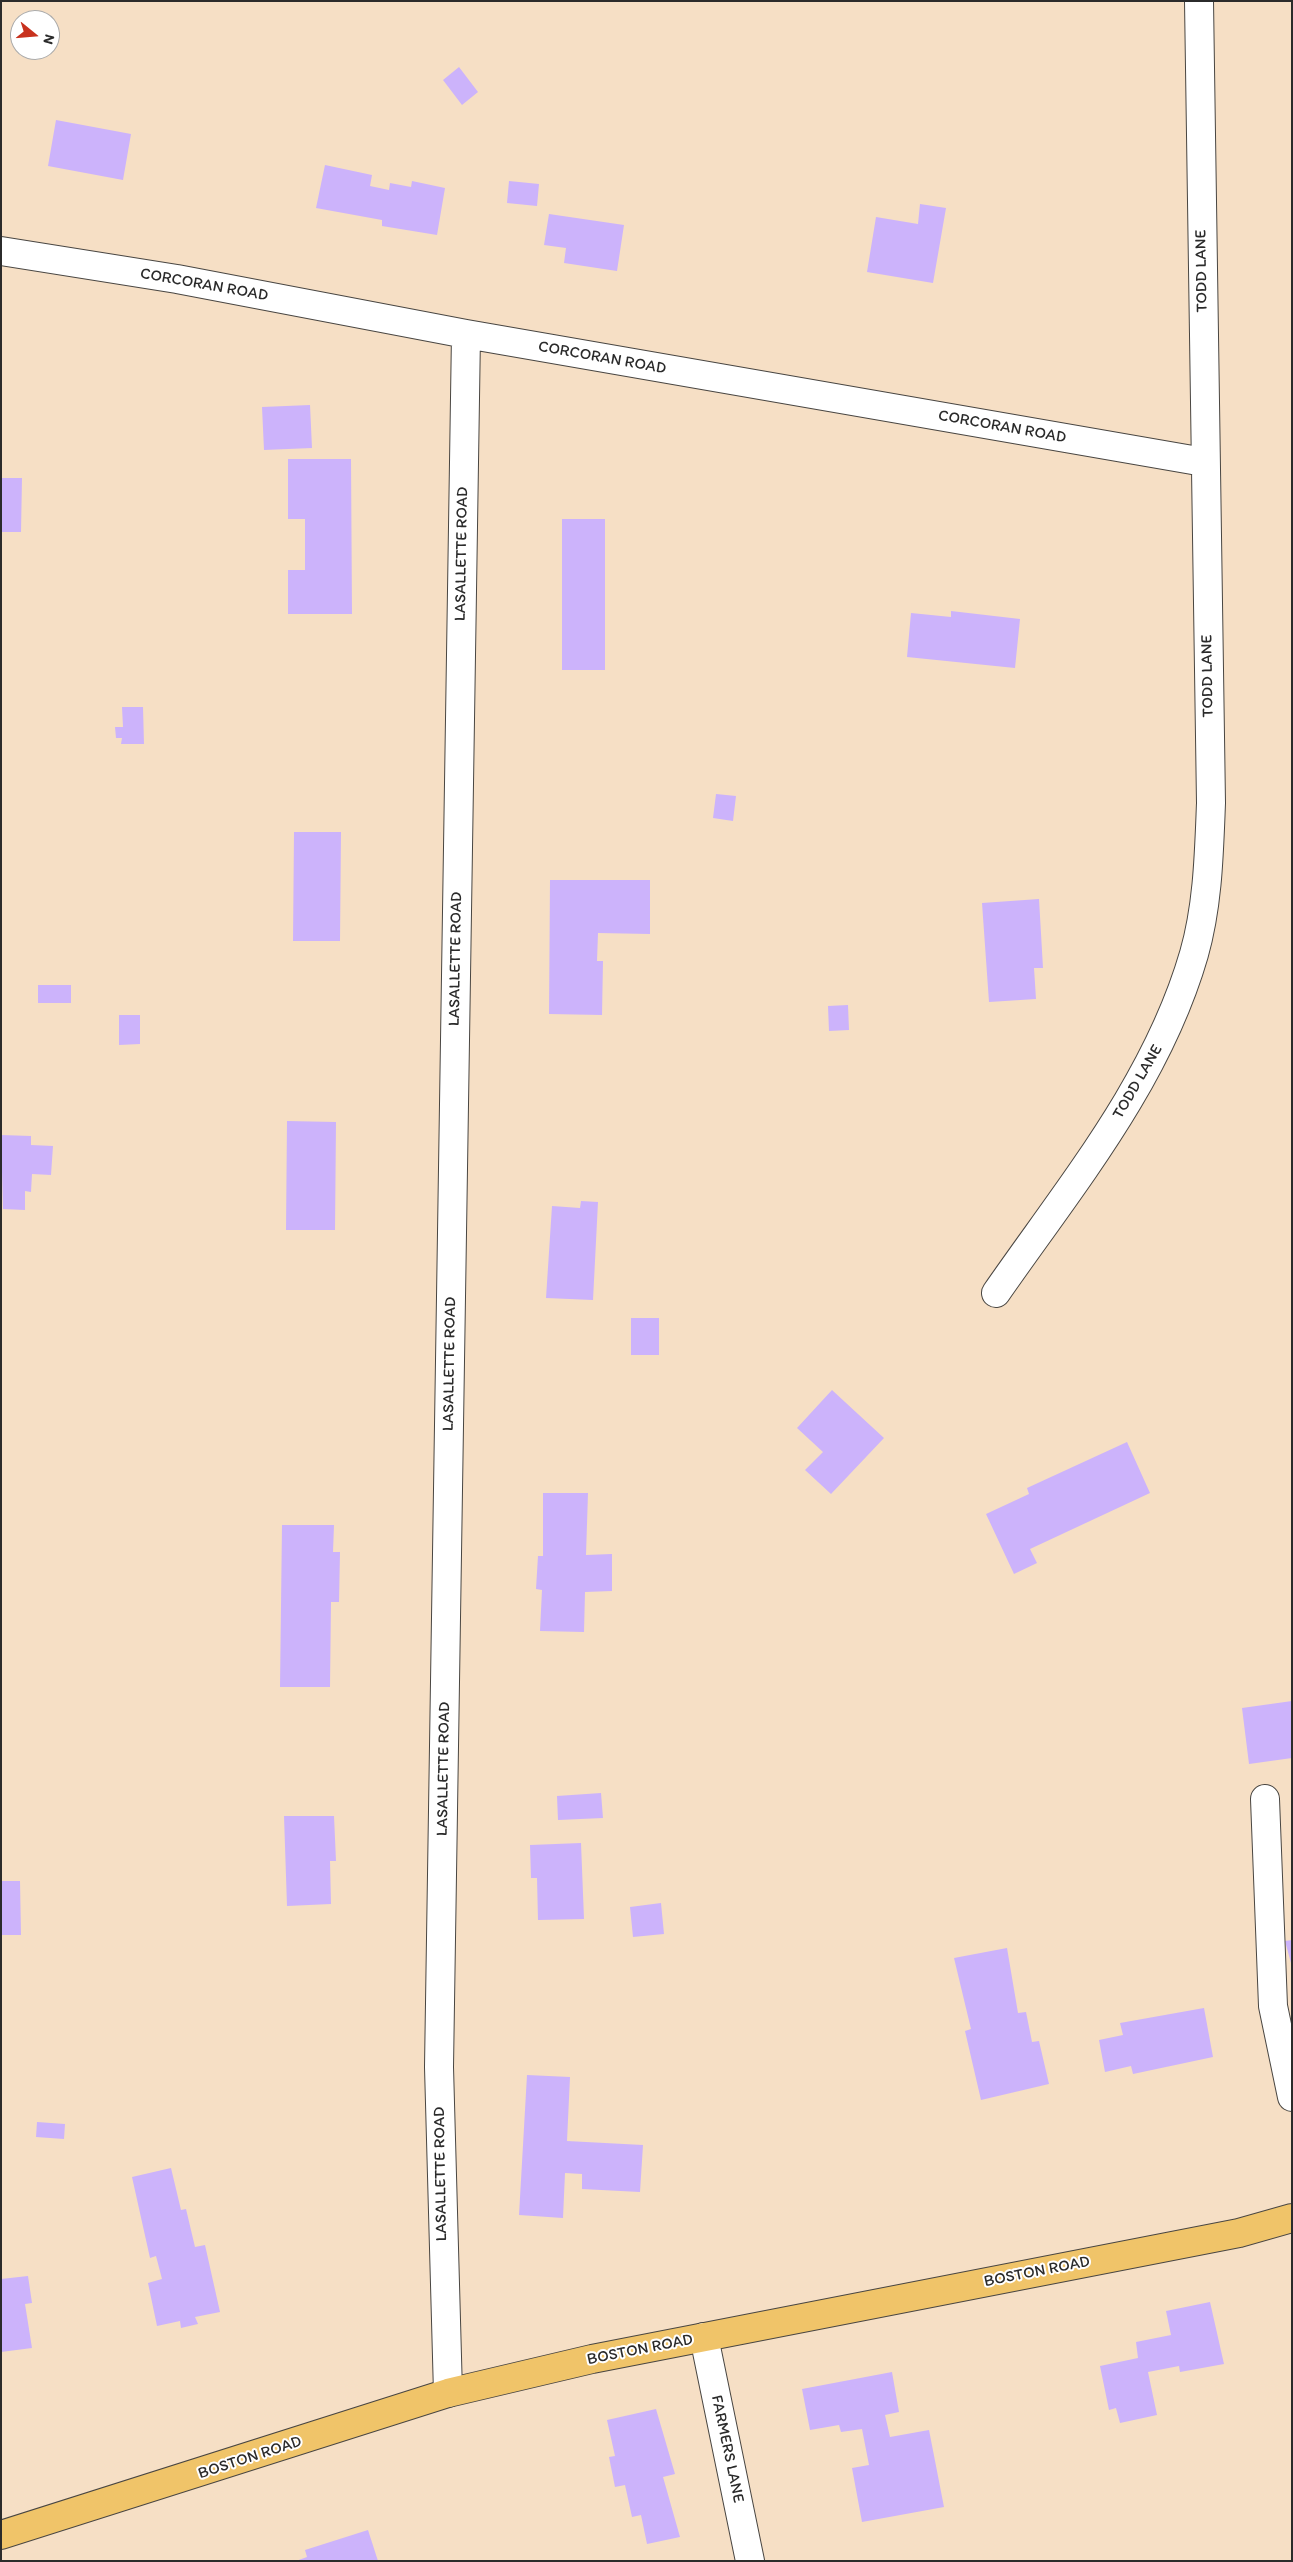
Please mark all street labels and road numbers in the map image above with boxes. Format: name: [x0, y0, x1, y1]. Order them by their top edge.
street label: TODD LANE: [1192, 229, 1212, 313]
street label: CORCORAN ROAD: [139, 264, 269, 306]
street label: CORCORAN ROAD: [537, 337, 667, 379]
street label: CORCORAN ROAD: [937, 406, 1067, 448]
street label: LASALLETTE ROAD: [451, 487, 473, 621]
street label: TODD LANE: [1198, 634, 1218, 718]
street label: LASALLETTE ROAD: [445, 892, 467, 1026]
street label: TODD LANE: [1109, 1041, 1167, 1123]
street label: LASALLETTE ROAD: [439, 1297, 461, 1431]
street label: LASALLETTE ROAD: [433, 1702, 455, 1836]
street label: LASALLETTE ROAD: [430, 2107, 452, 2241]
street label: BOSTON ROAD: [982, 2252, 1092, 2292]
street label: BOSTON ROAD: [585, 2330, 695, 2370]
street label: FARMERS LANE: [706, 2393, 748, 2505]
street label: BOSTON ROAD: [196, 2432, 304, 2484]

